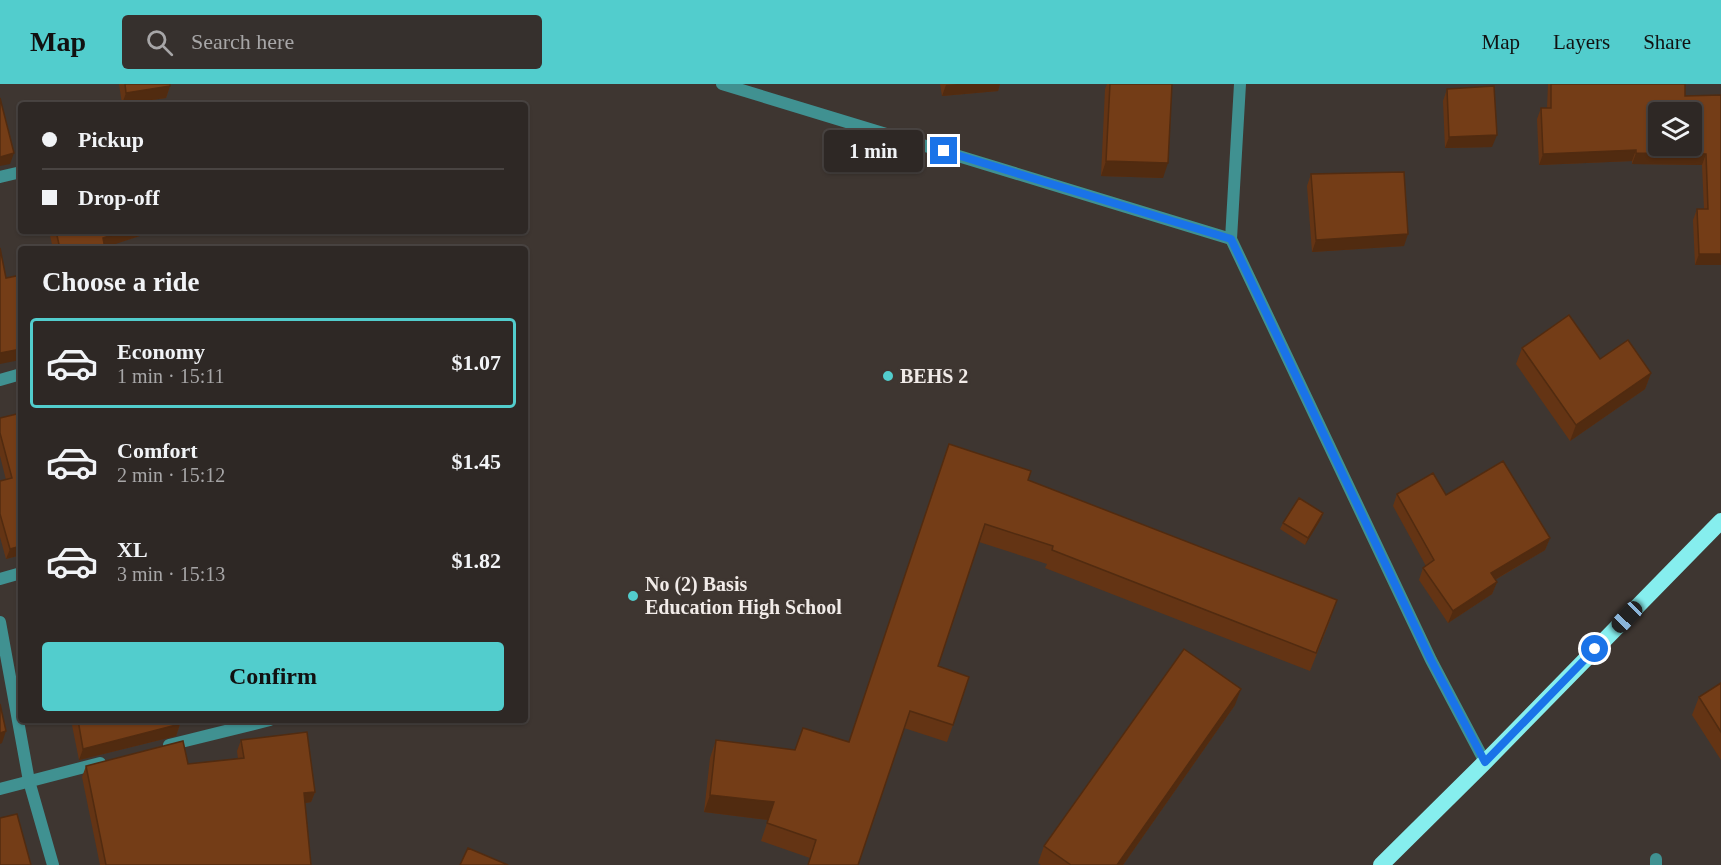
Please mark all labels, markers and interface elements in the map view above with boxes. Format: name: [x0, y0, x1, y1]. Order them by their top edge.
search box: [122, 15, 542, 69]
text: Map: [30, 26, 86, 57]
icon: search: [143, 26, 176, 59]
text: Search here: [191, 29, 294, 54]
text: Map: [1482, 30, 1520, 54]
text: Layers: [1553, 30, 1610, 54]
text: Share: [1643, 30, 1691, 54]
map controls: [1648, 102, 1702, 156]
button: layers: [1648, 102, 1702, 156]
text: Pickup: [78, 127, 144, 152]
callout: 1 min: [824, 130, 923, 172]
route end: [930, 137, 957, 164]
text: 1 min: [849, 140, 898, 162]
text: Drop-off: [78, 185, 159, 210]
text: Choose a ride: [42, 267, 200, 297]
icon: car: [45, 336, 99, 390]
text: Economy: [117, 339, 205, 364]
text: $1.07: [452, 350, 501, 375]
text: 1 min · 15:11: [117, 365, 225, 387]
place label: BEHS 2: [900, 365, 968, 387]
marker: BEHS 2: [881, 369, 895, 383]
icon: car: [45, 435, 99, 489]
text: Comfort: [117, 438, 198, 463]
text: $1.45: [452, 449, 501, 474]
text: 2 min · 15:12: [117, 464, 225, 486]
icon: car: [45, 534, 99, 588]
text: XL: [117, 537, 148, 562]
text: $1.82: [452, 548, 501, 573]
text: 3 min · 15:13: [117, 563, 225, 585]
place label: No (2) Basis Education High School: [645, 573, 842, 619]
marker: No (2) Basis Education High School: [626, 589, 640, 603]
car: [1608, 598, 1646, 636]
route start: [1581, 635, 1608, 662]
button: Confirm: [42, 642, 504, 711]

